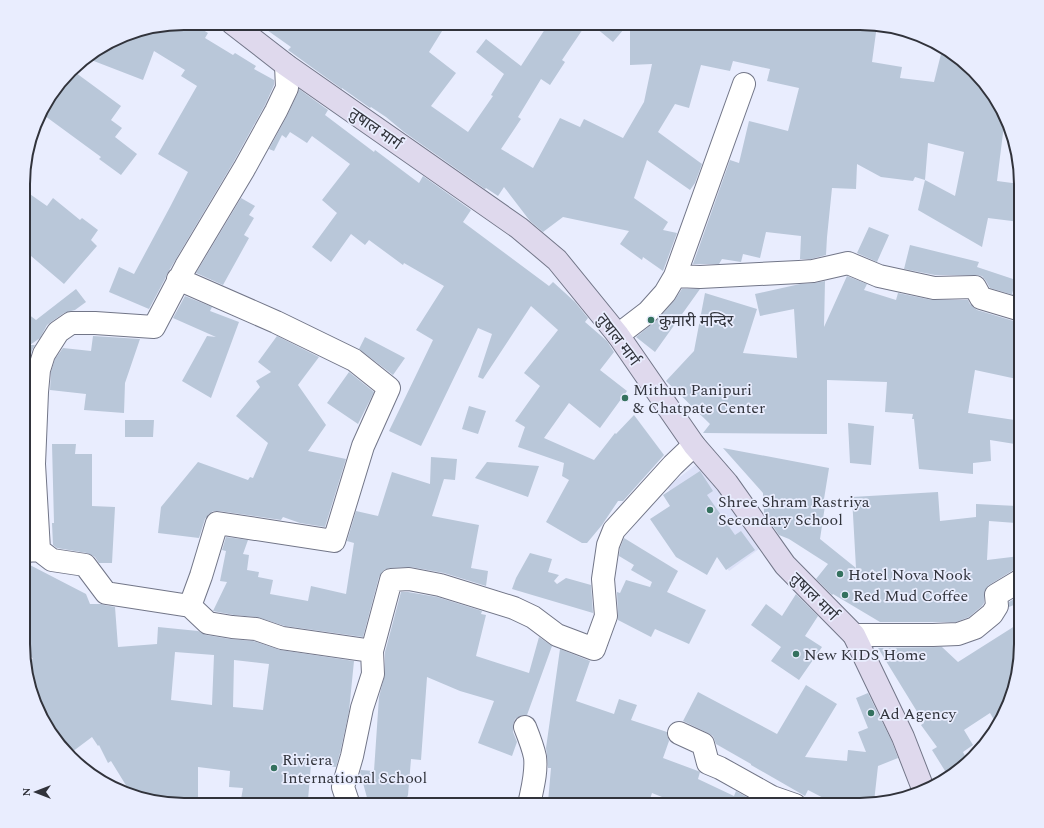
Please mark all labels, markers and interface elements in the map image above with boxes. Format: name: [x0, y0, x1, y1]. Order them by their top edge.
street label: तुषाल मार्ग: [344, 102, 408, 156]
street label: तुषाल मार्ग: [591, 308, 646, 372]
place label: कुमारी मन्दिर: [659, 309, 734, 333]
marker: कुमारी मन्दिर: [646, 315, 656, 325]
place label: Mithun Panipuri & Chatpate Center: [633, 378, 765, 420]
marker: Mithun Panipuri & Chatpate Center: [620, 393, 630, 403]
place label: Shree Shram Rastriya Secondary School: [718, 490, 870, 532]
marker: Shree Shram Rastriya Secondary School: [705, 505, 715, 515]
place label: Hotel Nova Nook: [848, 563, 972, 587]
street label: तुषाल मार्ग: [785, 567, 845, 627]
marker: Hotel Nova Nook: [835, 569, 845, 579]
place label: Red Mud Coffee: [853, 584, 968, 608]
marker: Red Mud Coffee: [840, 590, 850, 600]
place label: New KIDS Home: [804, 643, 926, 667]
marker: New KIDS Home: [791, 649, 801, 659]
place label: Ad Agency: [879, 702, 958, 726]
marker: Ad Agency: [866, 708, 876, 718]
place label: Riviera International School: [282, 748, 427, 790]
marker: Riviera International School: [269, 763, 279, 773]
north arrow: [16, 772, 56, 812]
text: N: [18, 787, 35, 796]

